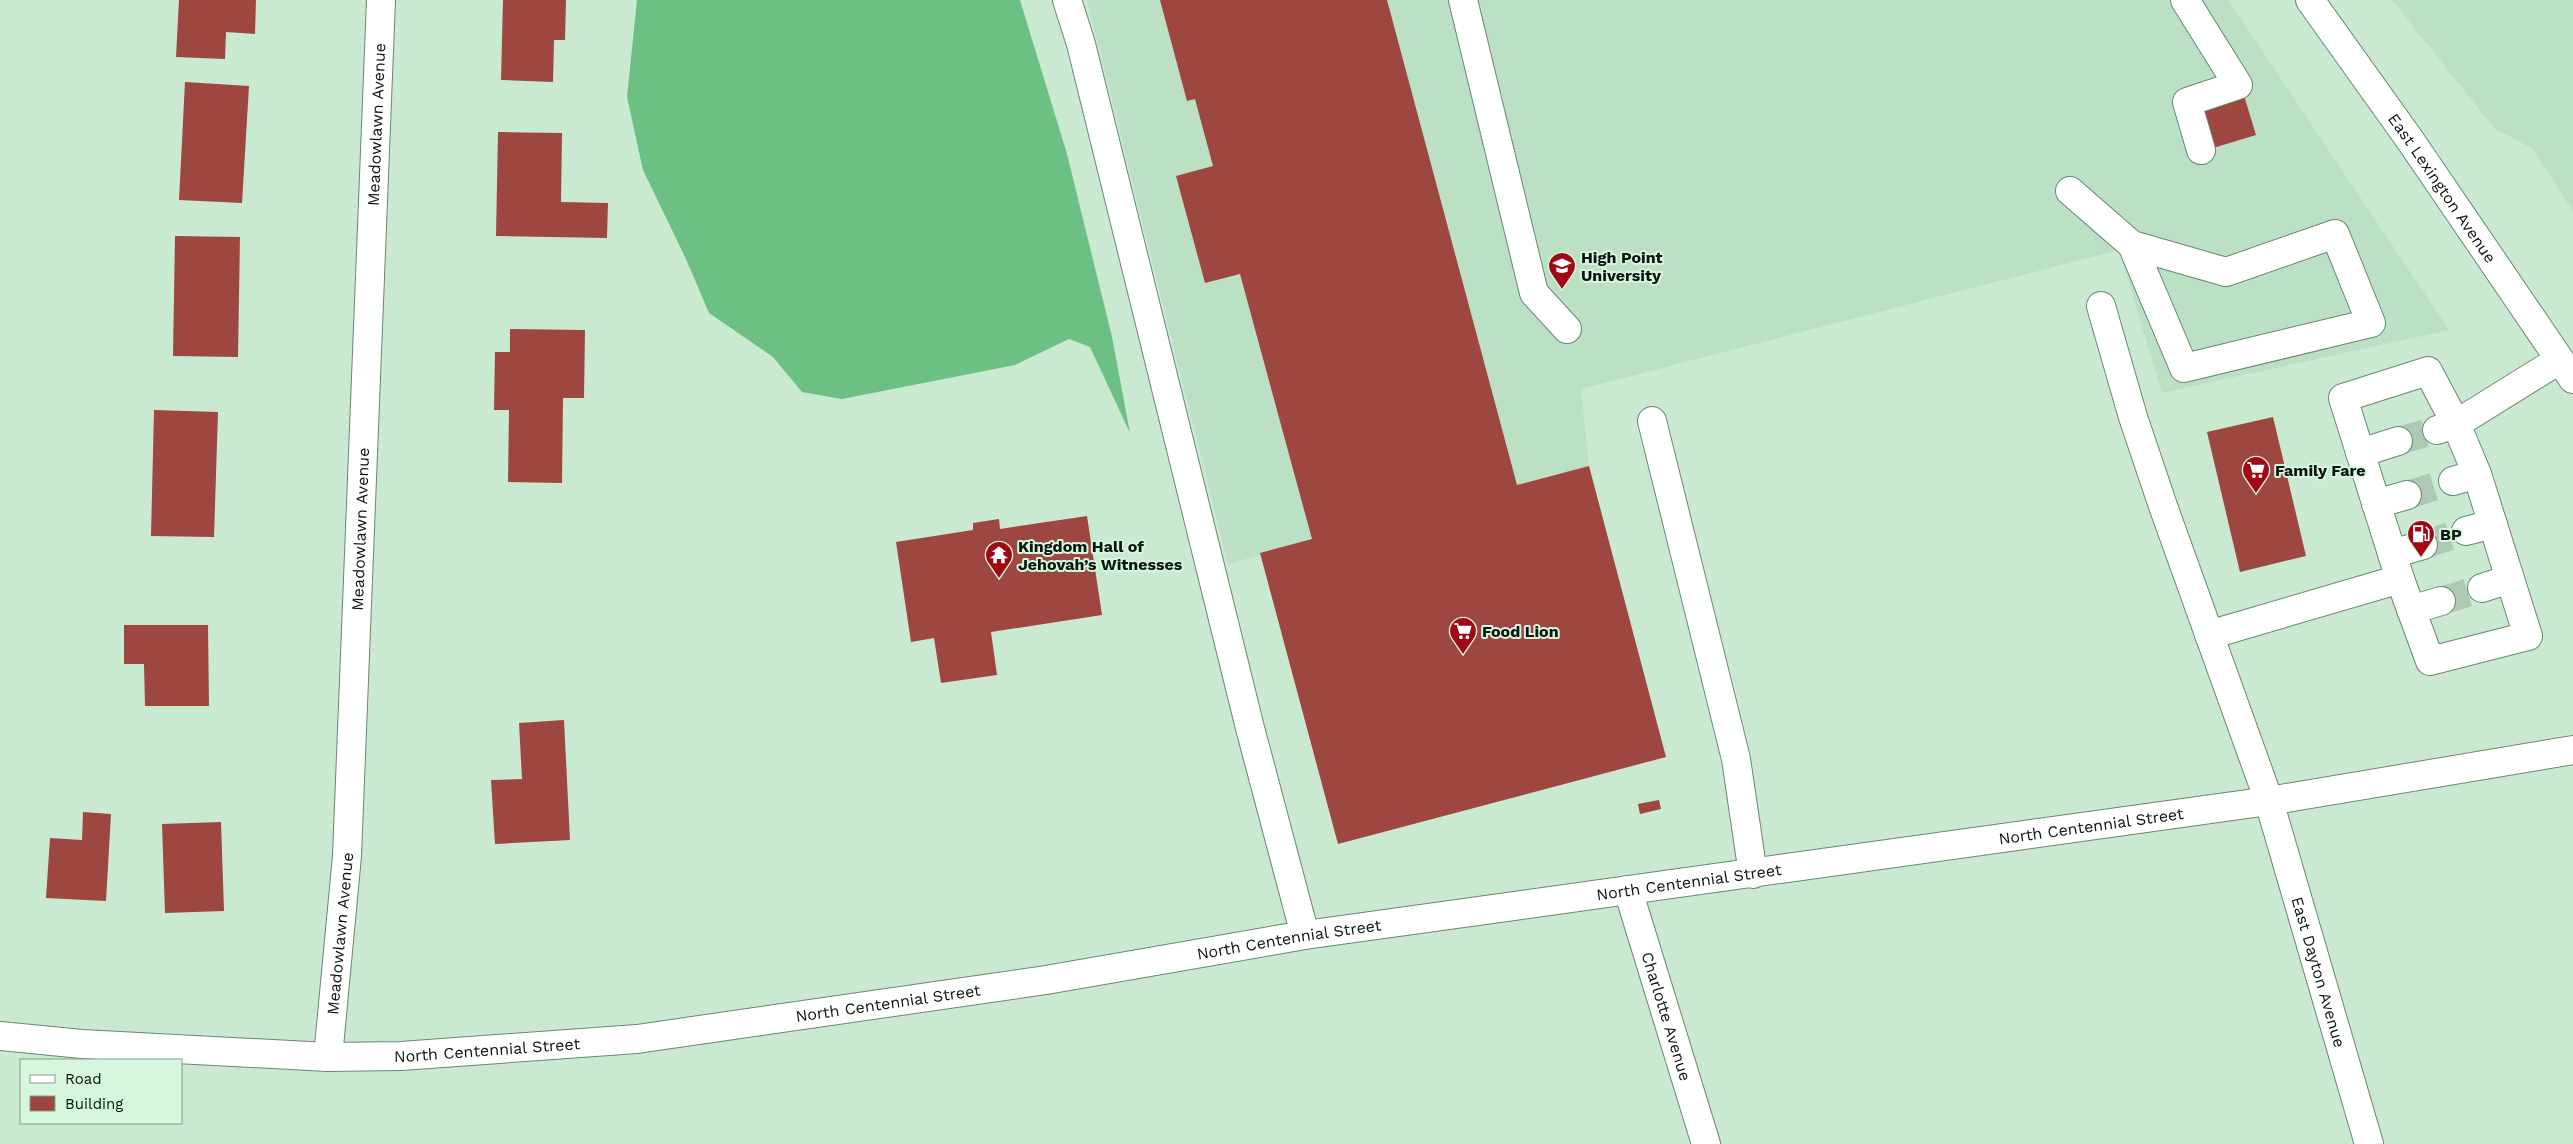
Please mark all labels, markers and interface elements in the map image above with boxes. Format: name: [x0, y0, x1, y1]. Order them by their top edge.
street label: Meadowlawn Avenue: [364, 43, 389, 206]
street label: East Lexington Avenue: [2384, 110, 2500, 267]
place label: High Point University: [1581, 248, 1663, 285]
school or university icon: High Point University: [1547, 251, 1577, 290]
street label: Meadowlawn Avenue: [348, 447, 373, 611]
supermarket icon: Family Fare: [2241, 455, 2271, 494]
place label: Family Fare: [2275, 461, 2366, 480]
fuel station icon: BP: [2406, 519, 2436, 558]
place label: BP: [2440, 525, 2462, 544]
place label: Kingdom Hall of Jehovah’s Witnesses: [1018, 537, 1183, 574]
temple icon: Kingdom Hall of Jehovah’s Witnesses: [984, 540, 1014, 579]
supermarket icon: Food Lion: [1448, 616, 1478, 655]
place label: Food Lion: [1482, 622, 1559, 641]
street label: North Centennial Street: [1997, 804, 2185, 848]
street label: Meadowlawn Avenue: [323, 851, 357, 1016]
street label: North Centennial Street: [1595, 860, 1783, 904]
street label: East Dayton Avenue: [2287, 895, 2349, 1050]
street label: North Centennial Street: [1195, 915, 1383, 964]
street label: Charlotte Avenue: [1638, 950, 1695, 1083]
street label: North Centennial Street: [794, 981, 982, 1026]
street label: North Centennial Street: [394, 1034, 581, 1066]
legend: [20, 1059, 182, 1124]
text: Road: [65, 1070, 102, 1088]
text: Building: [65, 1095, 123, 1113]

